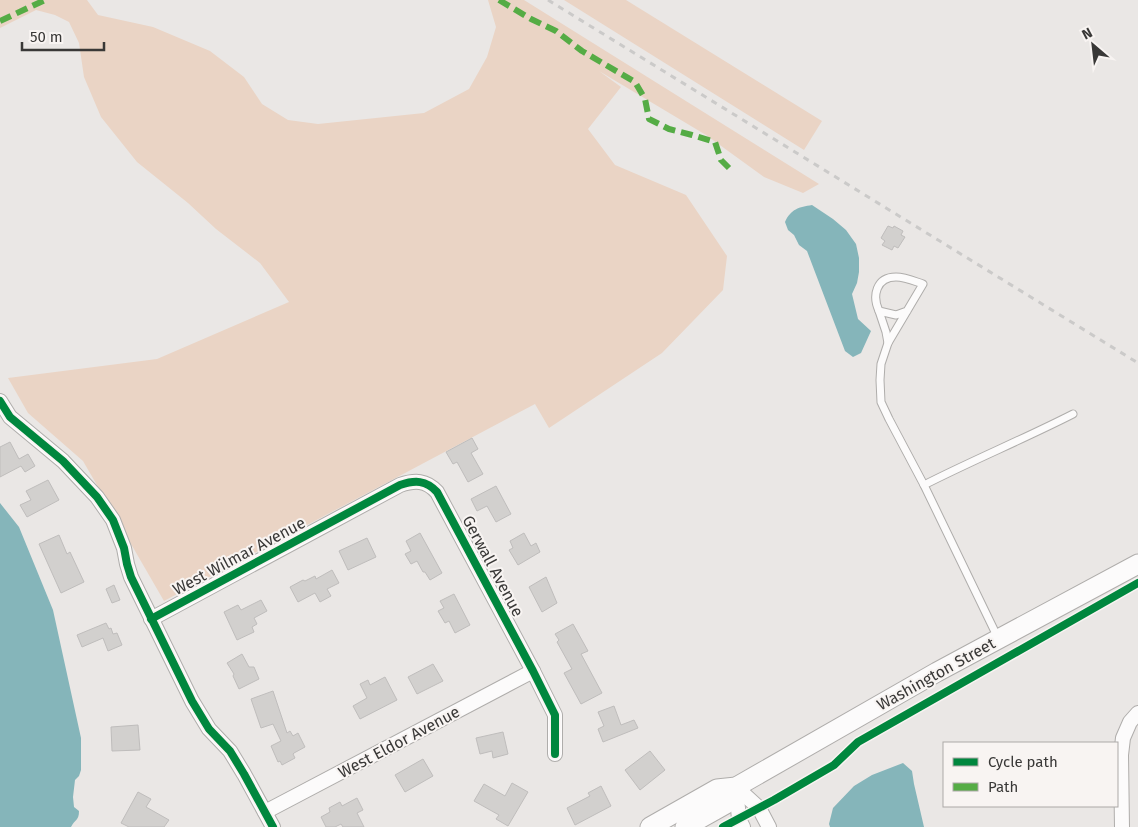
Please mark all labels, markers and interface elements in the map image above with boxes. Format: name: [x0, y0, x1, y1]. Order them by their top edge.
scale bar: [22, 20, 105, 52]
north arrow: [1068, 20, 1118, 70]
text: N: [1079, 24, 1095, 44]
text: 50 m: [30, 28, 63, 46]
street label: Gerwall Avenue: [458, 512, 528, 620]
street label: West Wilmar Avenue: [169, 513, 309, 599]
street label: Washington Street: [874, 634, 999, 714]
street label: West Eldor Avenue: [335, 702, 463, 782]
legend: [943, 742, 1118, 807]
text: Cycle path: [988, 753, 1058, 771]
text: Path: [988, 778, 1018, 796]

